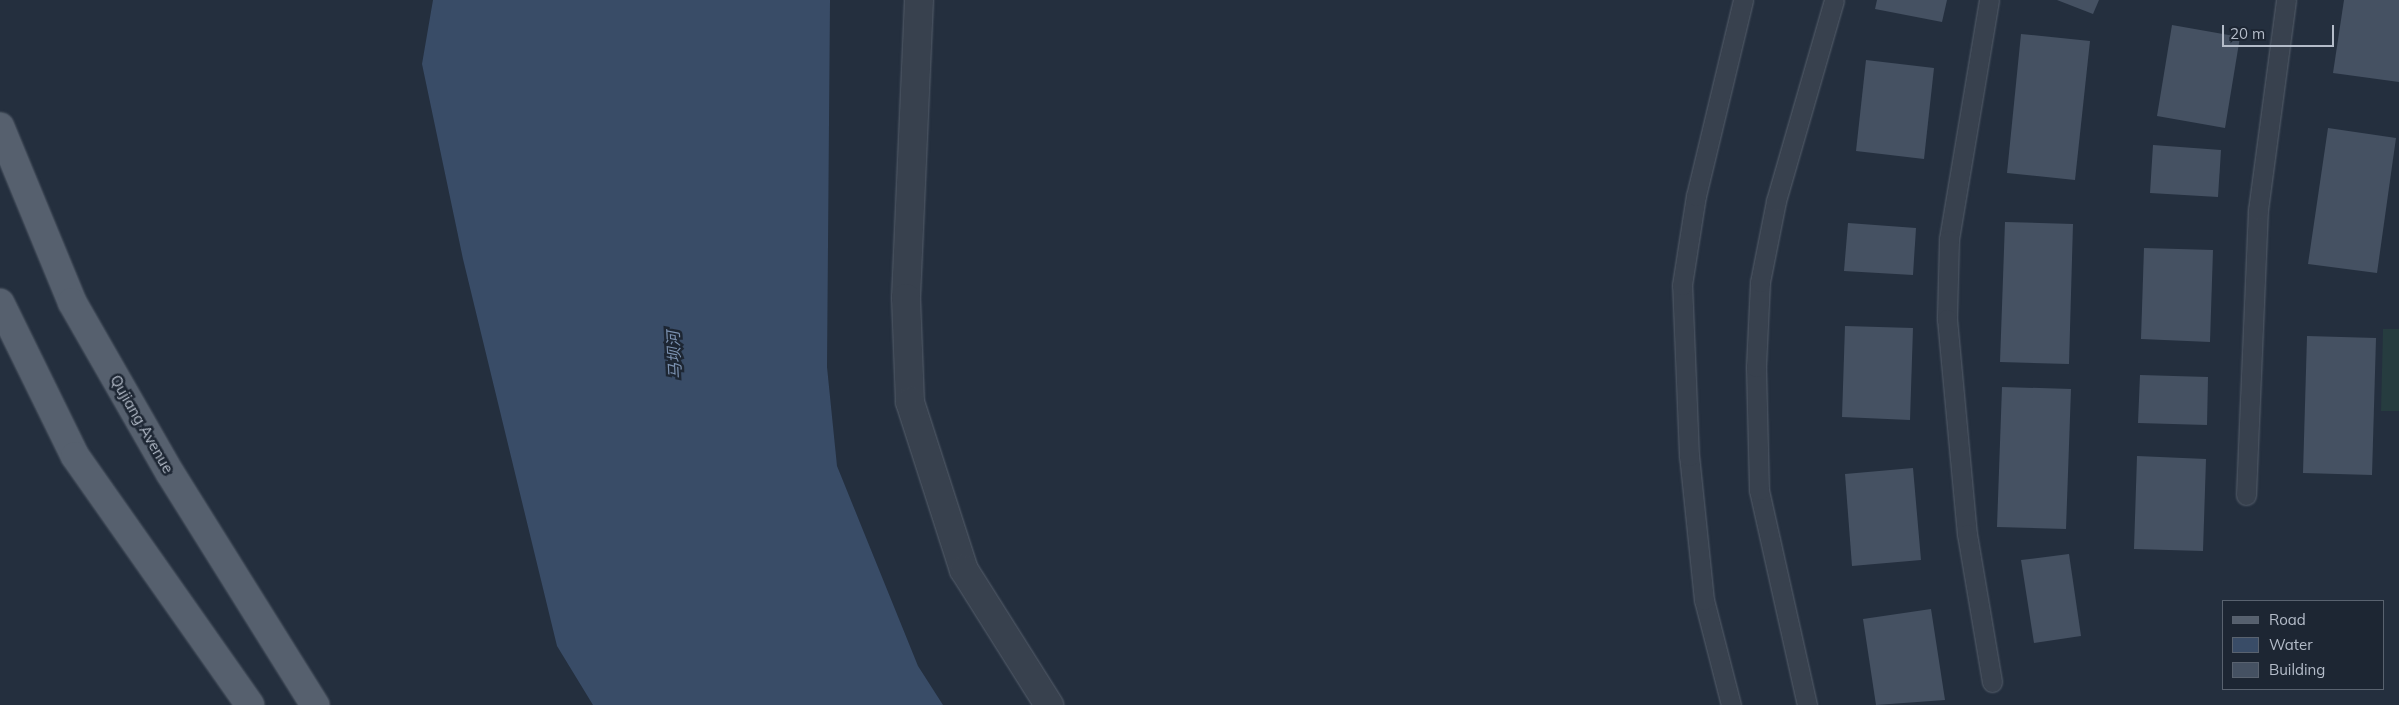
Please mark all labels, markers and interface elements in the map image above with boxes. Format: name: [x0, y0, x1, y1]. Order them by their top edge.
scale bar: [2224, 15, 2336, 47]
text: 20 m: [2230, 24, 2265, 43]
water label: 马坝河: [663, 331, 685, 379]
street label: Qujiang Avenue: [107, 372, 177, 476]
legend: [2222, 600, 2384, 690]
text: Road: [2269, 610, 2306, 629]
text: Water: [2269, 635, 2313, 654]
text: Building: [2269, 660, 2325, 679]

